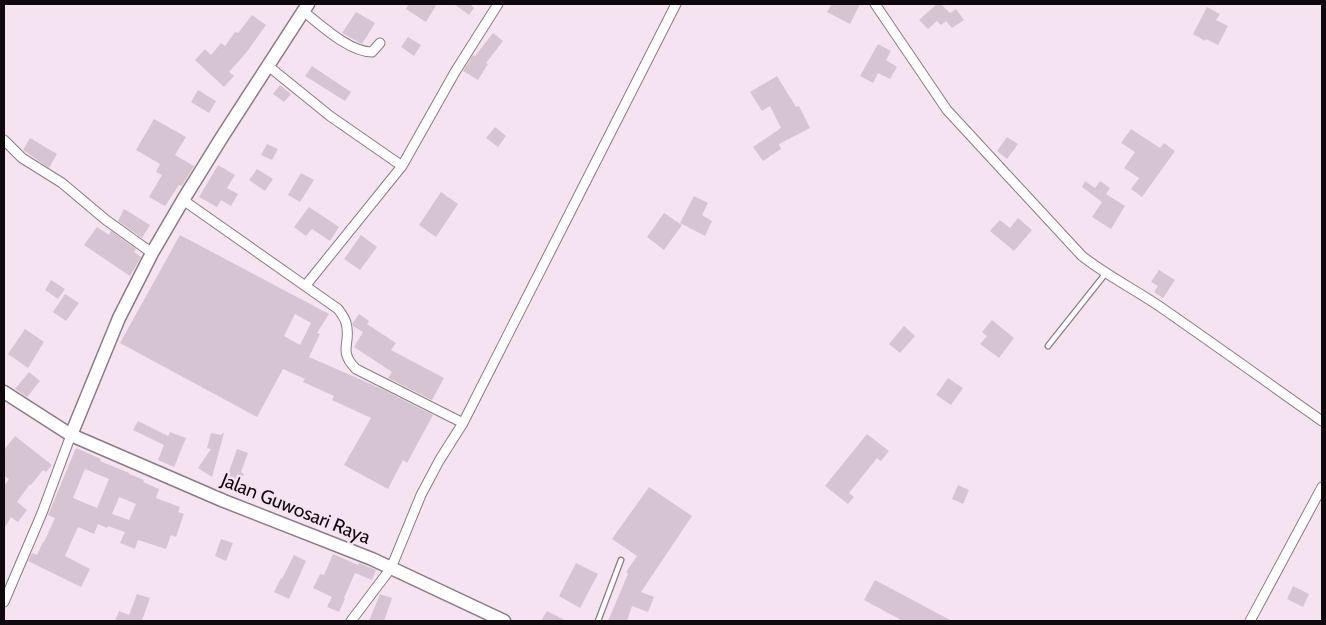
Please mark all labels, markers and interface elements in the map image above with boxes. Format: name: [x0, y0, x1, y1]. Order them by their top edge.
street label: Jalan Guwosari Raya: [217, 468, 374, 549]

